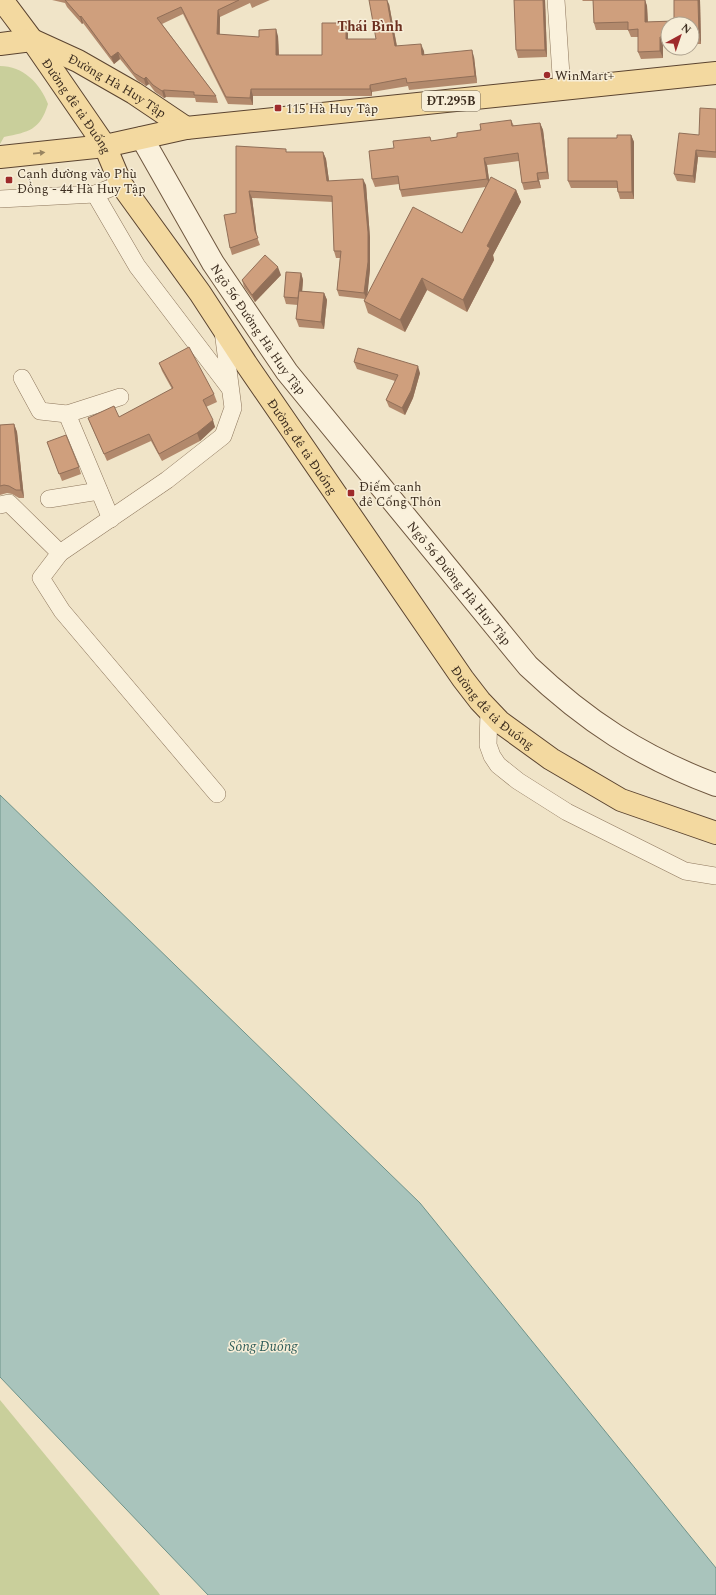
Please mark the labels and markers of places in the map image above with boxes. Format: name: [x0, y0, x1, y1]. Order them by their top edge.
place label: WinMart+: [555, 66, 614, 86]
marker: WinMart+: [542, 70, 552, 80]
place label: 115 Hà Huy Tập: [286, 99, 378, 119]
marker: 115 Hà Huy Tập: [273, 103, 283, 113]
place label: Cạnh đường vào Phù Đổng - 44 Hà Huy Tập: [17, 164, 146, 199]
marker: Cạnh đường vào Phù Đổng - 44 Hà Huy Tập: [4, 175, 14, 185]
place label: Điếm canh đê Cống Thôn: [359, 477, 442, 512]
marker: Điếm canh đê Cống Thôn: [346, 488, 356, 498]

